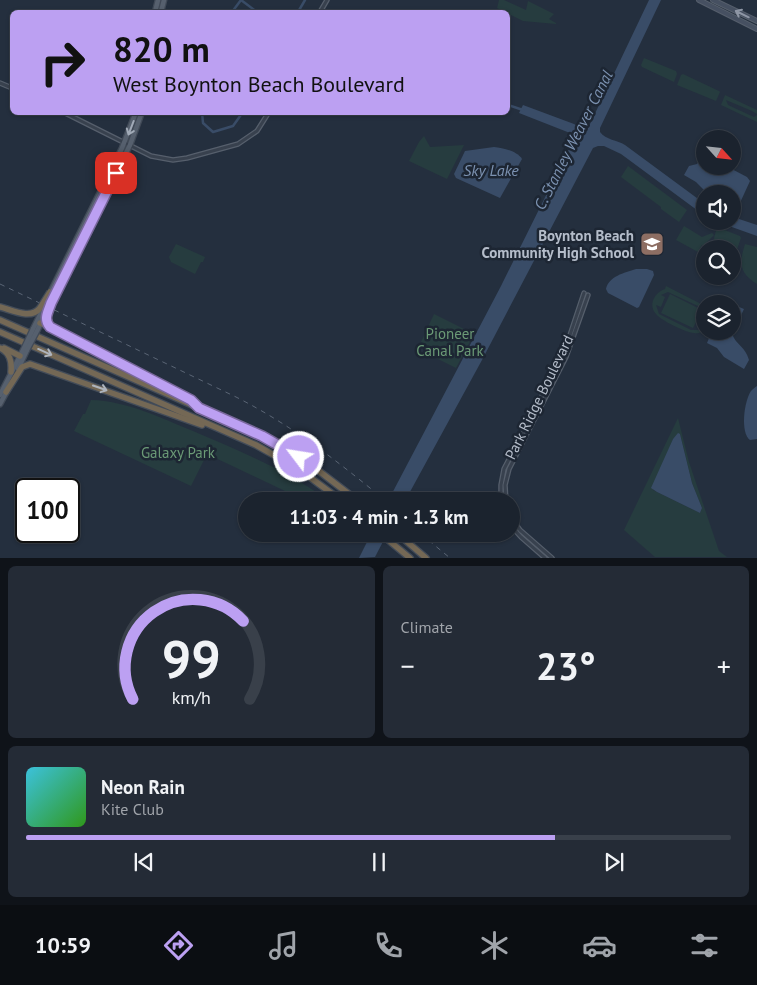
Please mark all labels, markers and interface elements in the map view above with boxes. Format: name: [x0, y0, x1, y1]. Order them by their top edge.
one-way arrow: [735, 9, 750, 18]
text: 820 m: [113, 26, 210, 72]
icon: right: [30, 30, 95, 95]
water label: C. Stanley Weaver Canal: [529, 66, 617, 213]
text: West Boynton Beach Boulevard: [113, 70, 405, 98]
one-way arrow: [125, 120, 134, 135]
north arrow: [696, 130, 741, 175]
map controls: [696, 130, 741, 340]
pin: [95, 152, 137, 194]
icon: arrive: [102, 159, 130, 187]
water label: Sky Lake: [463, 160, 519, 180]
button: sound: [696, 185, 741, 230]
place label: Boynton Beach Community High School: [481, 226, 635, 262]
school or university icon: Boynton Beach Community High School: [639, 231, 665, 257]
button: search: [696, 240, 741, 285]
button: layers: [696, 295, 741, 340]
park label: Pioneer Canal Park: [416, 324, 484, 360]
street label: Park Ridge Boulevard: [501, 332, 577, 462]
one-way arrow: [37, 347, 52, 357]
one-way arrow: [92, 384, 107, 393]
position arrow: [272, 430, 324, 482]
park label: Galaxy Park: [141, 443, 216, 462]
speed limit sign: 100: [15, 478, 80, 543]
text: 11:03 · 4 min · 1.3 km: [289, 505, 469, 529]
text: Climate: [401, 617, 453, 637]
text: 99: [162, 625, 221, 692]
text: 23°: [536, 641, 596, 690]
text: −: [401, 647, 415, 684]
text: +: [717, 647, 731, 684]
text: km/h: [172, 686, 211, 709]
text: Neon Rain: [101, 775, 185, 799]
text: Kite Club: [101, 799, 164, 819]
icon: previous: [130, 848, 158, 876]
icon: pause: [365, 848, 393, 876]
icon: next: [600, 848, 628, 876]
icon: directions: [161, 928, 196, 963]
icon: music: [266, 928, 301, 963]
icon: phone: [371, 928, 406, 963]
icon: climate: [477, 928, 512, 963]
icon: car: [582, 928, 617, 963]
icon: filters: [687, 928, 722, 963]
text: 10:59: [35, 931, 91, 959]

